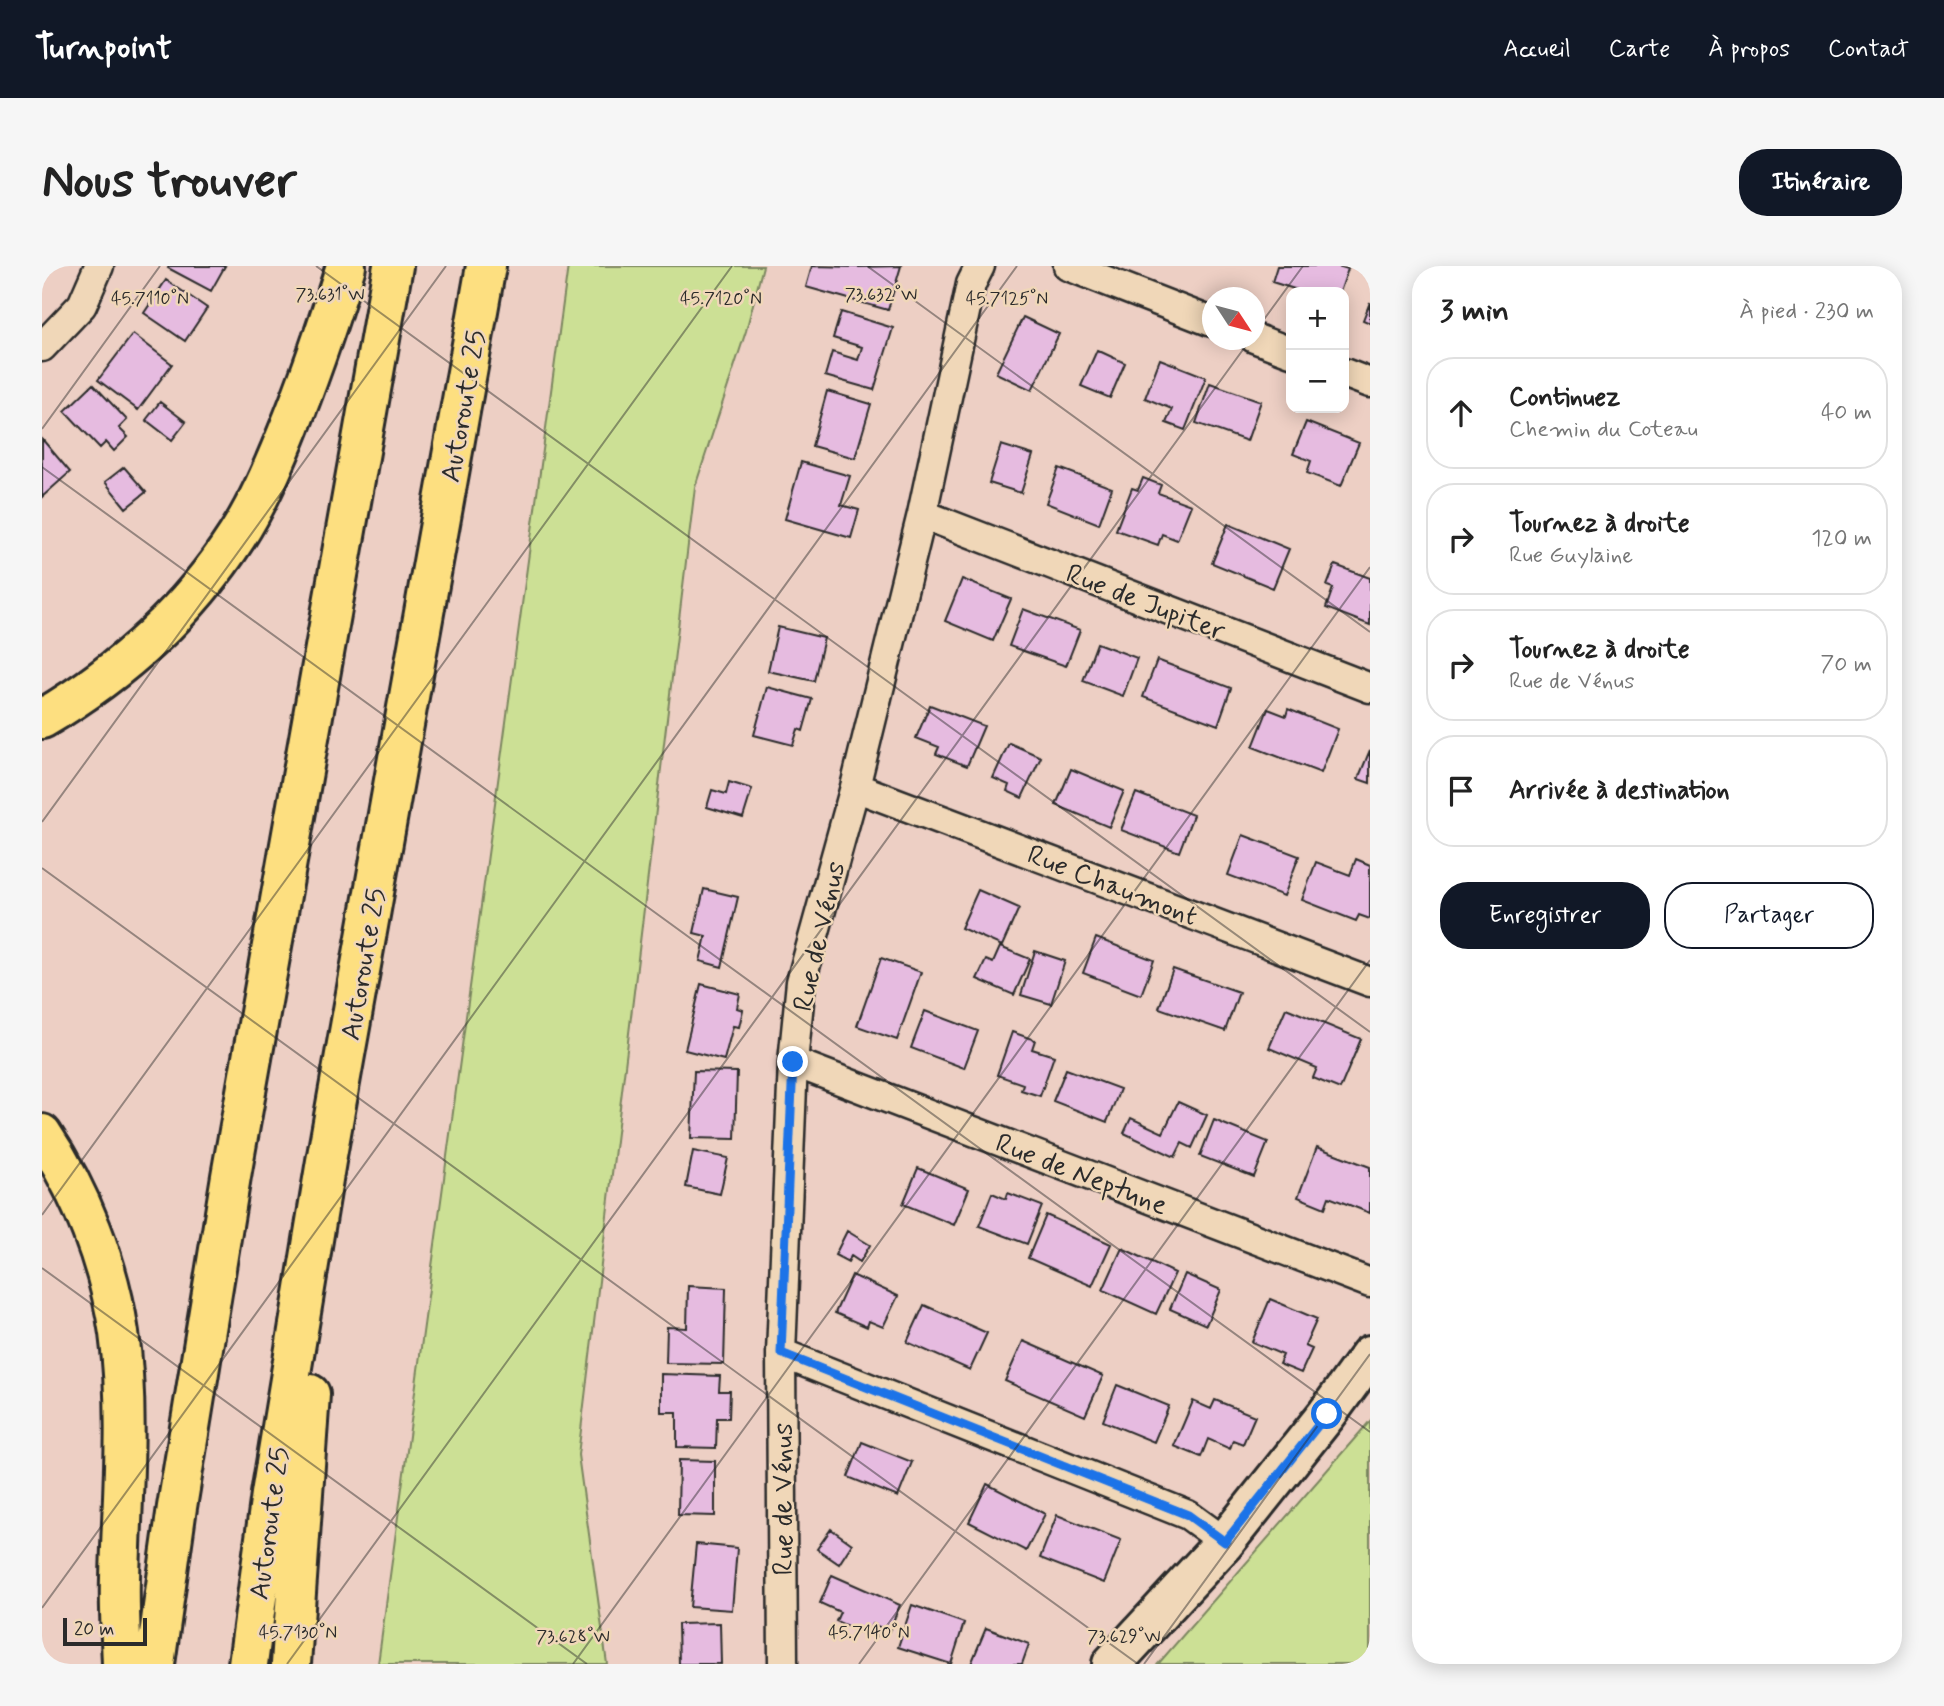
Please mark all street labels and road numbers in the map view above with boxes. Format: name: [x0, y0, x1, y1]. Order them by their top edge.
street label: Autoroute 25: [433, 327, 496, 485]
street label: Rue de Jupiter: [1060, 556, 1230, 651]
street label: Rue Chaumont: [1022, 837, 1203, 936]
street label: Rue de Vénus: [785, 858, 856, 1015]
street label: Autoroute 25: [333, 885, 396, 1043]
street label: Rue de Neptune: [990, 1126, 1172, 1225]
street label: Rue de Vénus: [766, 1423, 803, 1575]
street label: Autoroute 25: [241, 1445, 300, 1602]

